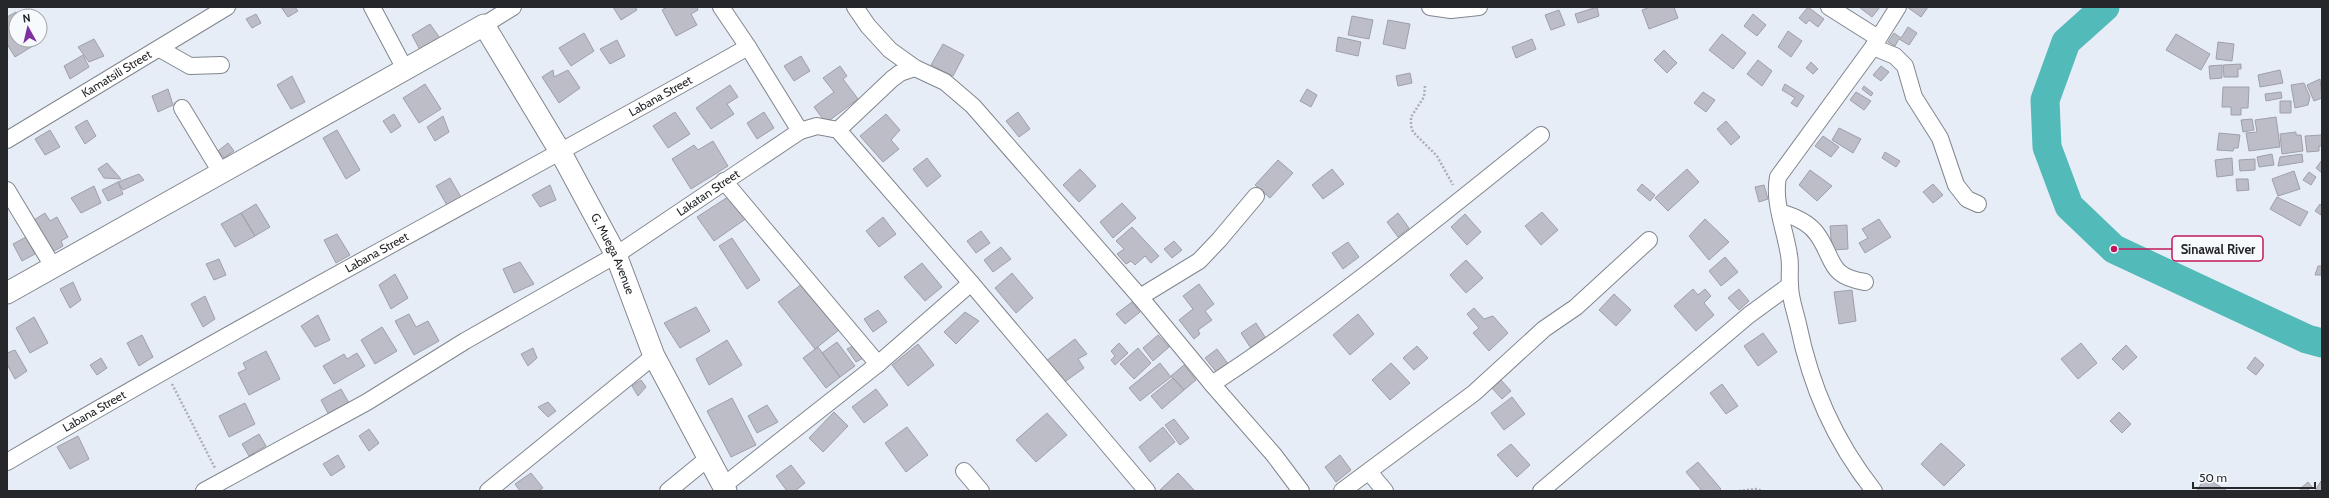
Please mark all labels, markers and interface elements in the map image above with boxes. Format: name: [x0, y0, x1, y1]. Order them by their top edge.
north arrow: [8, 8, 48, 48]
text: N: [22, 11, 31, 26]
street label: Kamatsili Street: [78, 46, 154, 100]
street label: Labana Street: [626, 72, 695, 119]
street label: Lakatan Street: [673, 166, 742, 219]
street label: G. Muega Avenue: [588, 210, 638, 296]
street label: Labana Street: [342, 229, 411, 276]
callout: Sinawal River: [2172, 236, 2263, 261]
text: Sinawal River: [2181, 241, 2256, 257]
street label: Labana Street: [60, 387, 128, 435]
scale bar: [2193, 464, 2315, 490]
text: 50 m: [2199, 470, 2227, 485]

